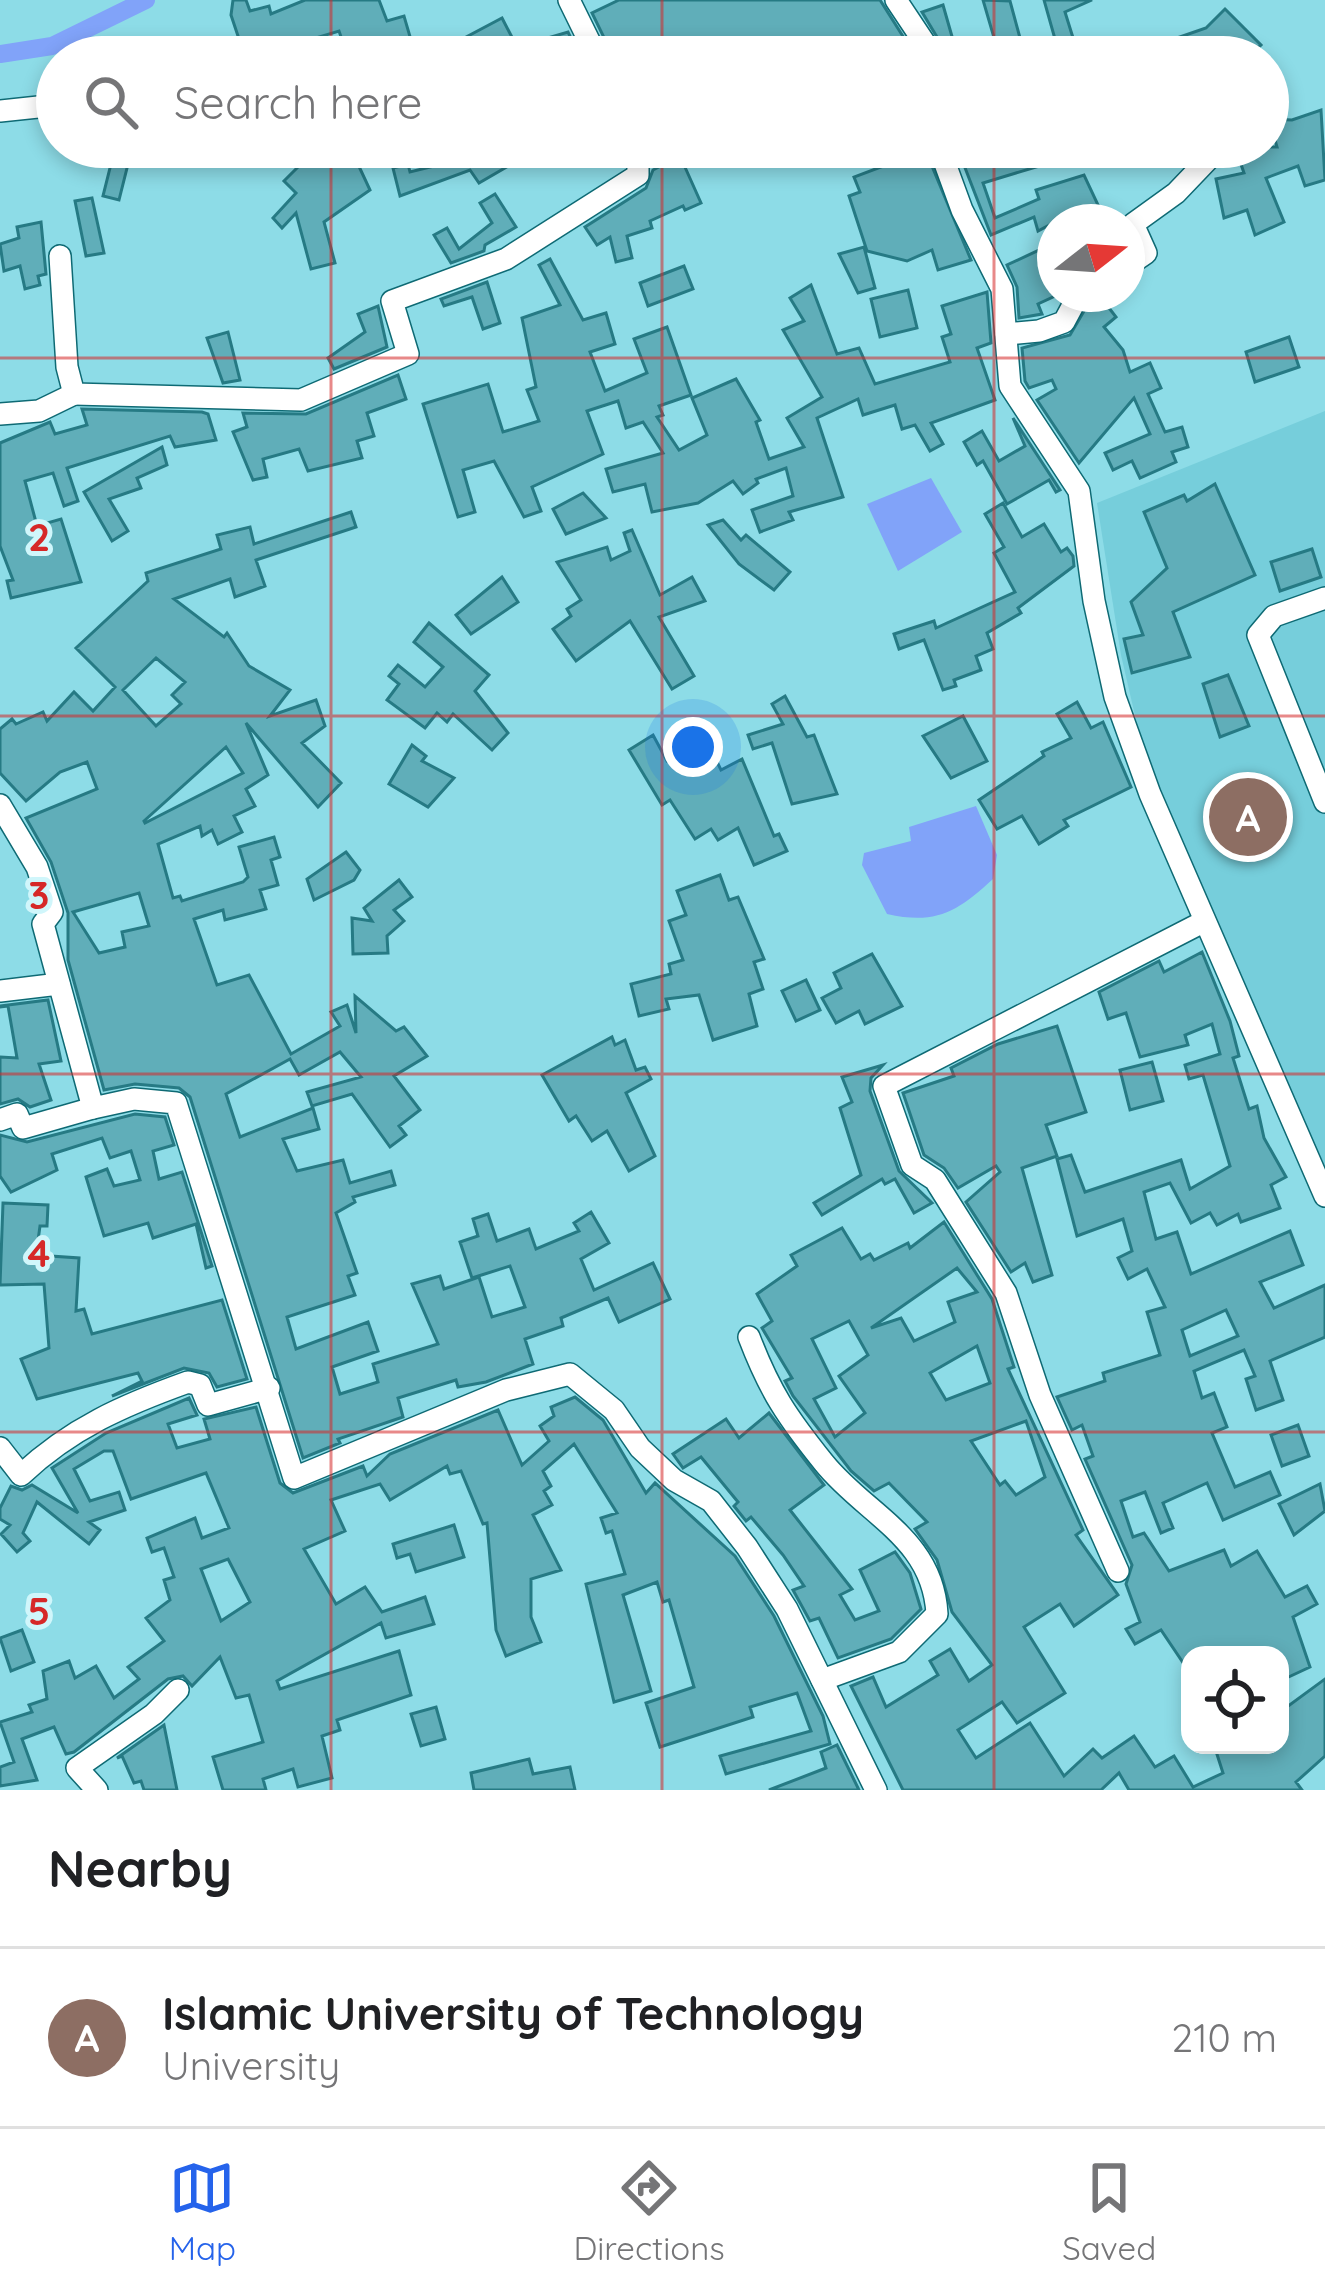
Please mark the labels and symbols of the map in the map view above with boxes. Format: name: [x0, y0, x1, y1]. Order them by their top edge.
north arrow: [1037, 204, 1145, 312]
text: 2: [28, 512, 50, 561]
your location: [663, 717, 723, 777]
pin: A: [1209, 772, 1287, 862]
text: 3: [29, 870, 49, 919]
text: 4: [28, 1228, 50, 1277]
text: 5: [28, 1586, 50, 1635]

